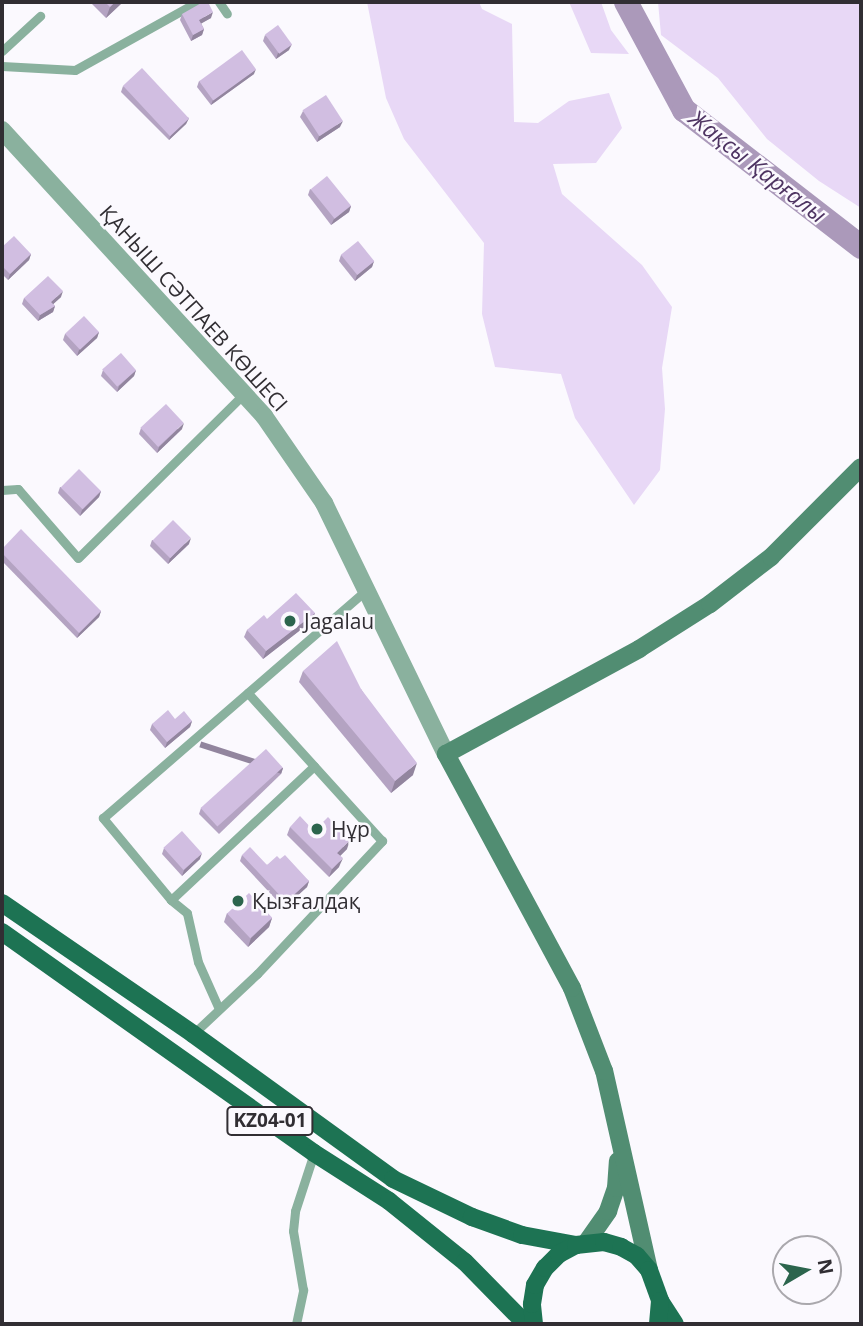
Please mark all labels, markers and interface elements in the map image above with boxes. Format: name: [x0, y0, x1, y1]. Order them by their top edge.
water label: Жақсы Қарғалы: [684, 104, 832, 228]
street label: ҚАНЫШ СӘТПАЕВ КӨШЕСІ: [95, 200, 293, 416]
place label: Jagalau: [304, 608, 374, 634]
marker: Jagalau: [282, 613, 298, 629]
place label: Нұр: [331, 816, 370, 842]
marker: Нұр: [309, 821, 325, 837]
place label: Қызғалдақ: [252, 888, 360, 914]
marker: Қызғалдақ: [230, 893, 246, 909]
road number: KZ04-01: [226, 1106, 314, 1136]
north arrow: [772, 1235, 842, 1305]
text: N: [812, 1257, 840, 1277]

